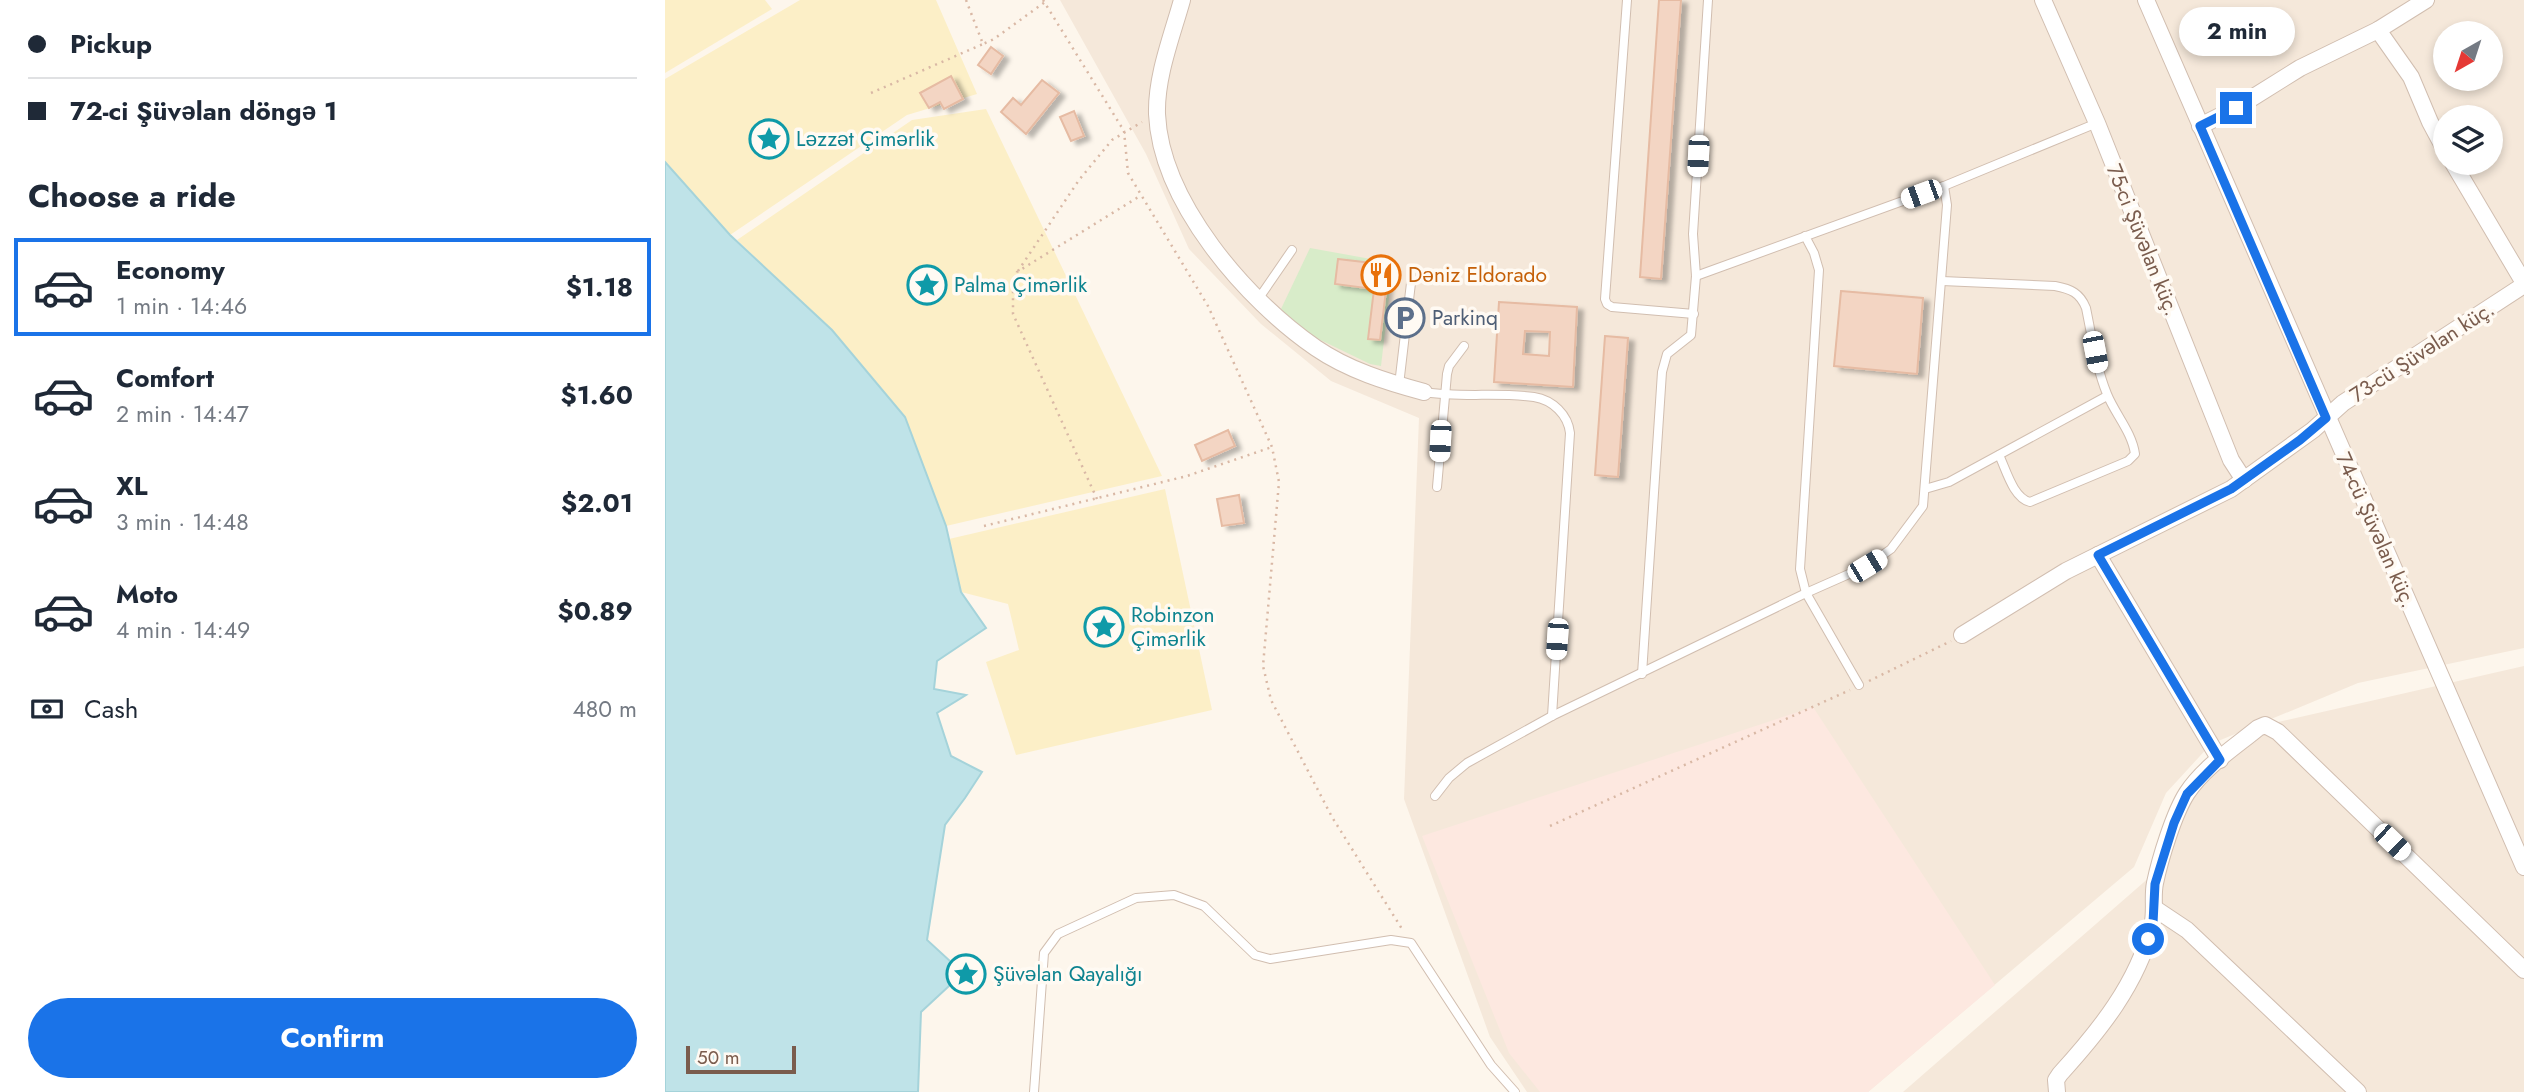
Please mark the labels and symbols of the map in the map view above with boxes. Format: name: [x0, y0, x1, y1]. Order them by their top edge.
callout: 2 min: [2178, 7, 2294, 56]
north arrow: [2433, 21, 2503, 91]
route end: [2220, 92, 2252, 124]
place icon: Ləzzət Çimərlik: [748, 118, 790, 160]
place label: Ləzzət Çimərlik: [796, 124, 935, 154]
car: [1687, 134, 1710, 178]
street label: 75-ci Şüvəlan küç.: [2099, 160, 2187, 320]
car: [1898, 177, 1945, 211]
restaurant icon: Dəniz Eldorado: [1360, 254, 1402, 296]
place label: Dəniz Eldorado: [1408, 260, 1547, 290]
place icon: Palma Çimərlik: [906, 264, 948, 306]
place label: Palma Çimərlik: [954, 270, 1088, 300]
street label: 73-cü Şüvəlan küç.: [2344, 294, 2500, 410]
parking icon: Parkinq: [1384, 297, 1426, 339]
place label: Parkinq: [1432, 303, 1498, 333]
car: [2081, 329, 2110, 375]
car: [1429, 419, 1452, 463]
street label: 74-cü Şüvəlan küç.: [2328, 447, 2424, 613]
car: [1844, 546, 1891, 586]
place label: Robinzon Çimərlik: [1131, 600, 1215, 654]
place icon: Robinzon Çimərlik: [1083, 606, 1125, 648]
car: [1546, 617, 1569, 661]
car: [2370, 820, 2415, 864]
route start: [2132, 923, 2164, 955]
place icon: Şüvəlan Qayalığı: [945, 953, 987, 995]
place label: Şüvəlan Qayalığı: [993, 959, 1142, 989]
scale bar: [686, 1043, 796, 1075]

